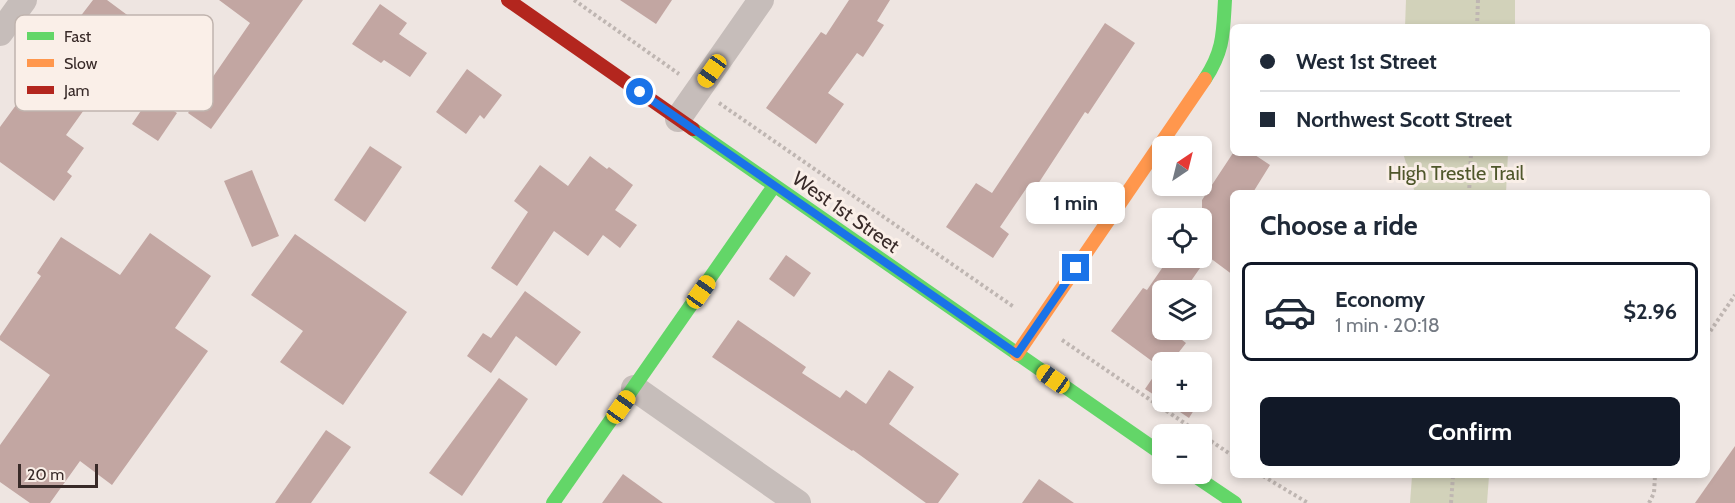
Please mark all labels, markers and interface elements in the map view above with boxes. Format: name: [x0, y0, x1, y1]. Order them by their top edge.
legend: [15, 15, 213, 111]
text: Fast: [64, 27, 92, 46]
text: West 1st Street: [1296, 48, 1437, 75]
car: [694, 51, 730, 91]
text: Slow: [64, 54, 98, 73]
route start: [626, 78, 653, 105]
text: Jam: [63, 81, 90, 100]
text: Northwest Scott Street: [1296, 106, 1512, 133]
north arrow: [1152, 136, 1212, 196]
map controls: [1152, 136, 1212, 484]
park label: High Trestle Trail: [1388, 161, 1525, 185]
street label: West 1st Street: [788, 166, 904, 258]
callout: 1 min: [1026, 181, 1126, 223]
text: 1 min: [1053, 191, 1098, 215]
button: locate: [1152, 208, 1212, 268]
text: Choose a ride: [1260, 209, 1418, 242]
route end: [1062, 254, 1089, 281]
car: [683, 272, 719, 312]
button: layers: [1152, 280, 1212, 340]
icon: car: [1263, 285, 1317, 339]
text: Economy: [1335, 286, 1425, 313]
text: $2.96: [1623, 298, 1677, 325]
text: 1 min · 20:18: [1335, 313, 1440, 337]
button: +: [1152, 352, 1212, 412]
car: [1033, 361, 1073, 397]
car: [603, 387, 639, 427]
button: Confirm: [1260, 397, 1680, 466]
button: −: [1152, 424, 1212, 484]
scale bar: [18, 461, 98, 488]
text: 20 m: [27, 465, 64, 484]

